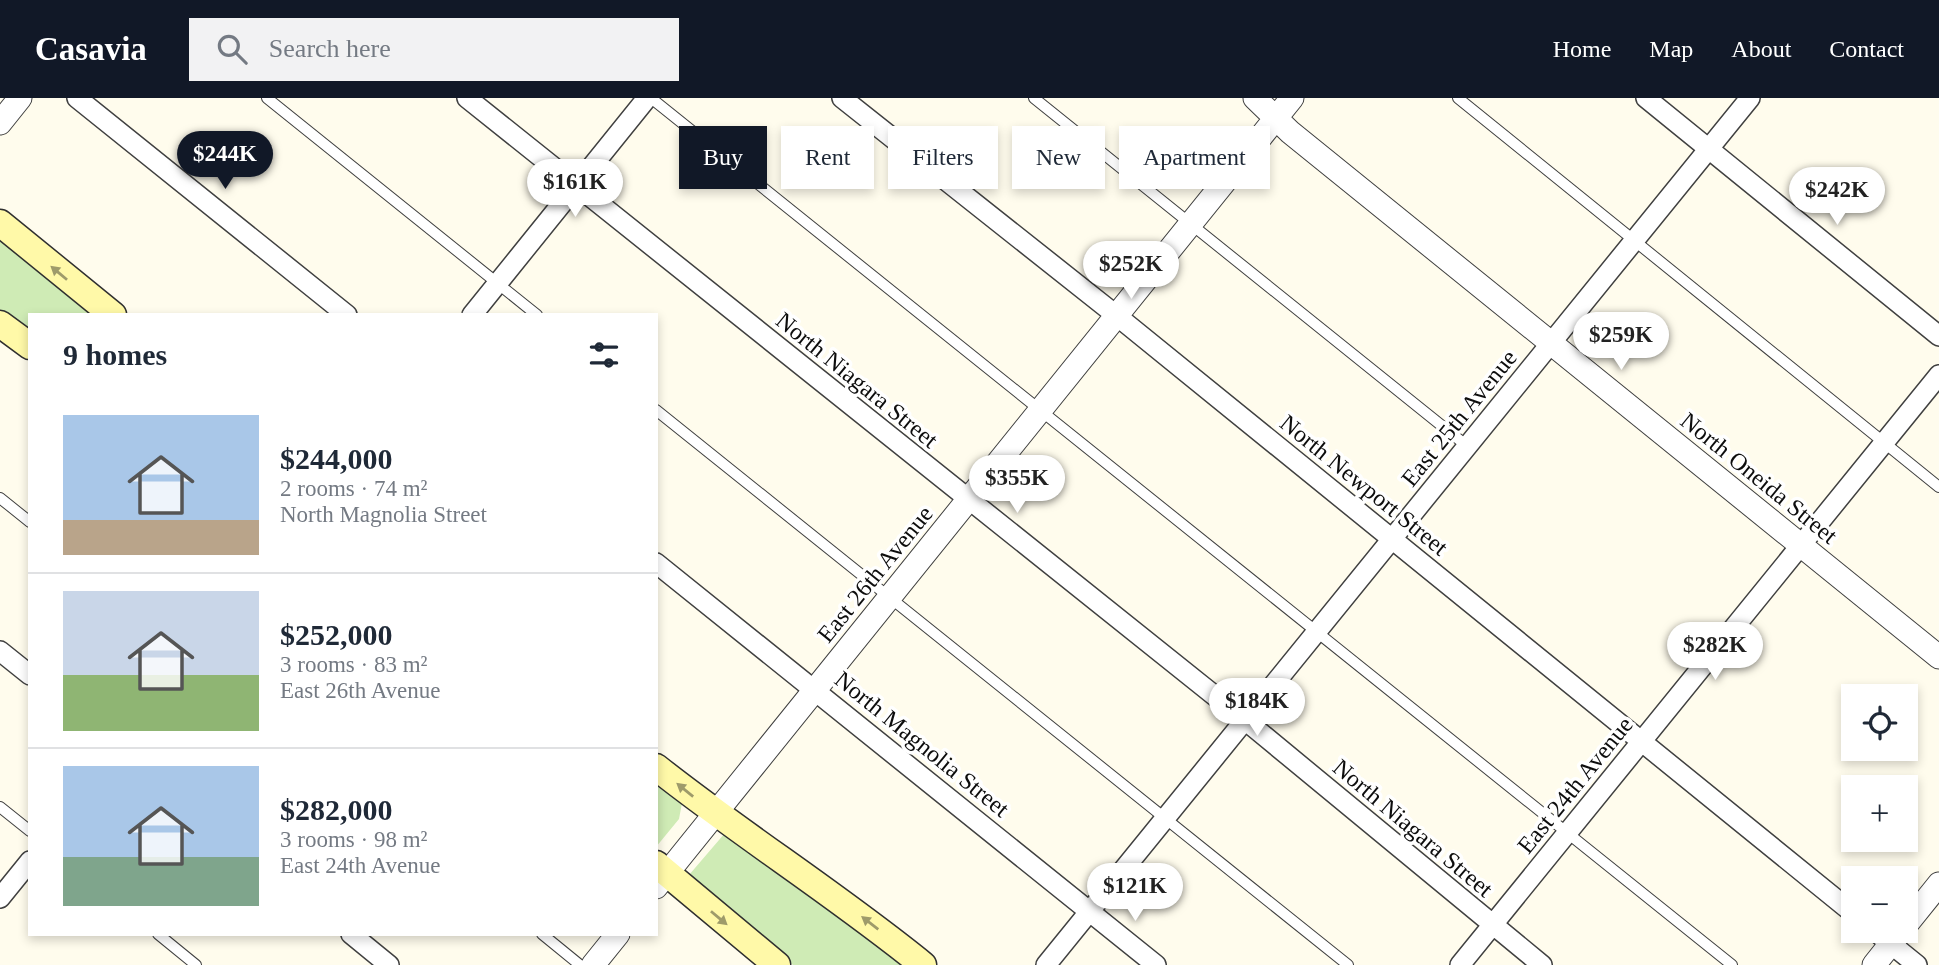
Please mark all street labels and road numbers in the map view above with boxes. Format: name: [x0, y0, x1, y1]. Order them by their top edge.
street label: North Niagara Street: [771, 307, 943, 453]
street label: East 25th Avenue: [1396, 345, 1522, 491]
street label: North Oneida Street: [1676, 407, 1843, 549]
street label: North Newport Street: [1275, 409, 1453, 561]
street label: East 26th Avenue: [812, 501, 938, 647]
street label: North Magnolia Street: [830, 666, 1014, 822]
street label: East 24th Avenue: [1512, 712, 1638, 858]
street label: North Niagara Street: [1328, 754, 1498, 902]

